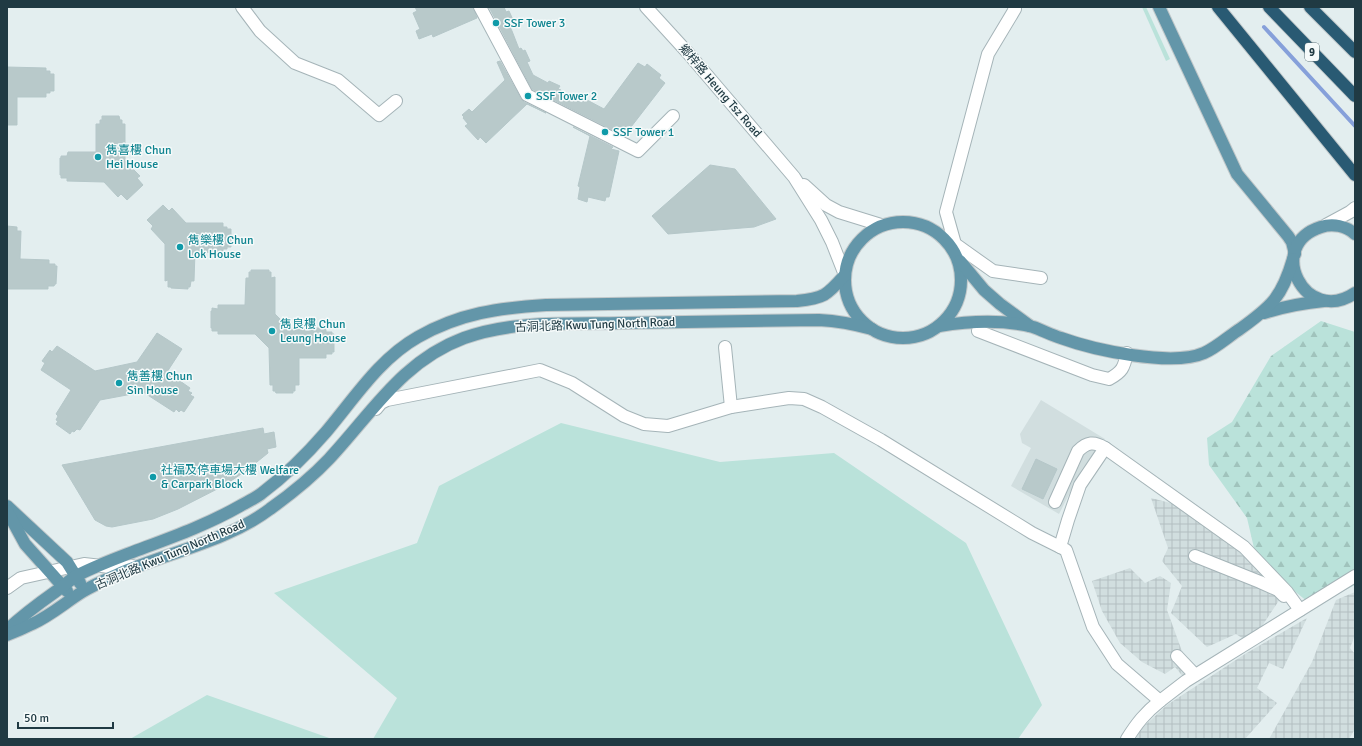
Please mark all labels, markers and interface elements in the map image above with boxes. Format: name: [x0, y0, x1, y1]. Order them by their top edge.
place label: SSF Tower 3: [504, 16, 565, 31]
marker: SSF Tower 3: [491, 18, 501, 28]
street label: 鄉梓路 Heung Tsz Road: [675, 41, 765, 141]
road number: 9: [1305, 43, 1319, 61]
place label: SSF Tower 2: [536, 89, 597, 104]
marker: SSF Tower 2: [523, 91, 533, 101]
place label: SSF Tower 1: [613, 125, 674, 140]
marker: SSF Tower 1: [600, 127, 610, 137]
place label: 雋喜樓 Chun Hei House: [106, 143, 172, 172]
marker: 雋喜樓 Chun Hei House: [93, 152, 103, 162]
place label: 雋樂樓 Chun Lok House: [188, 233, 254, 262]
marker: 雋樂樓 Chun Lok House: [175, 242, 185, 252]
street label: 古洞北路 Kwu Tung North Road: [515, 315, 675, 335]
place label: 雋良樓 Chun Leung House: [280, 317, 346, 346]
marker: 雋良樓 Chun Leung House: [267, 326, 277, 336]
place label: 雋善樓 Chun Sin House: [127, 369, 193, 398]
marker: 雋善樓 Chun Sin House: [114, 378, 124, 388]
place label: 社福及停車場大樓 Welfare & Carpark Block: [161, 463, 299, 492]
marker: 社福及停車場大樓 Welfare & Carpark Block: [148, 472, 158, 482]
street label: 古洞北路 Kwu Tung North Road: [93, 517, 247, 593]
scale bar: [18, 704, 113, 730]
text: 50 m: [24, 711, 49, 726]

